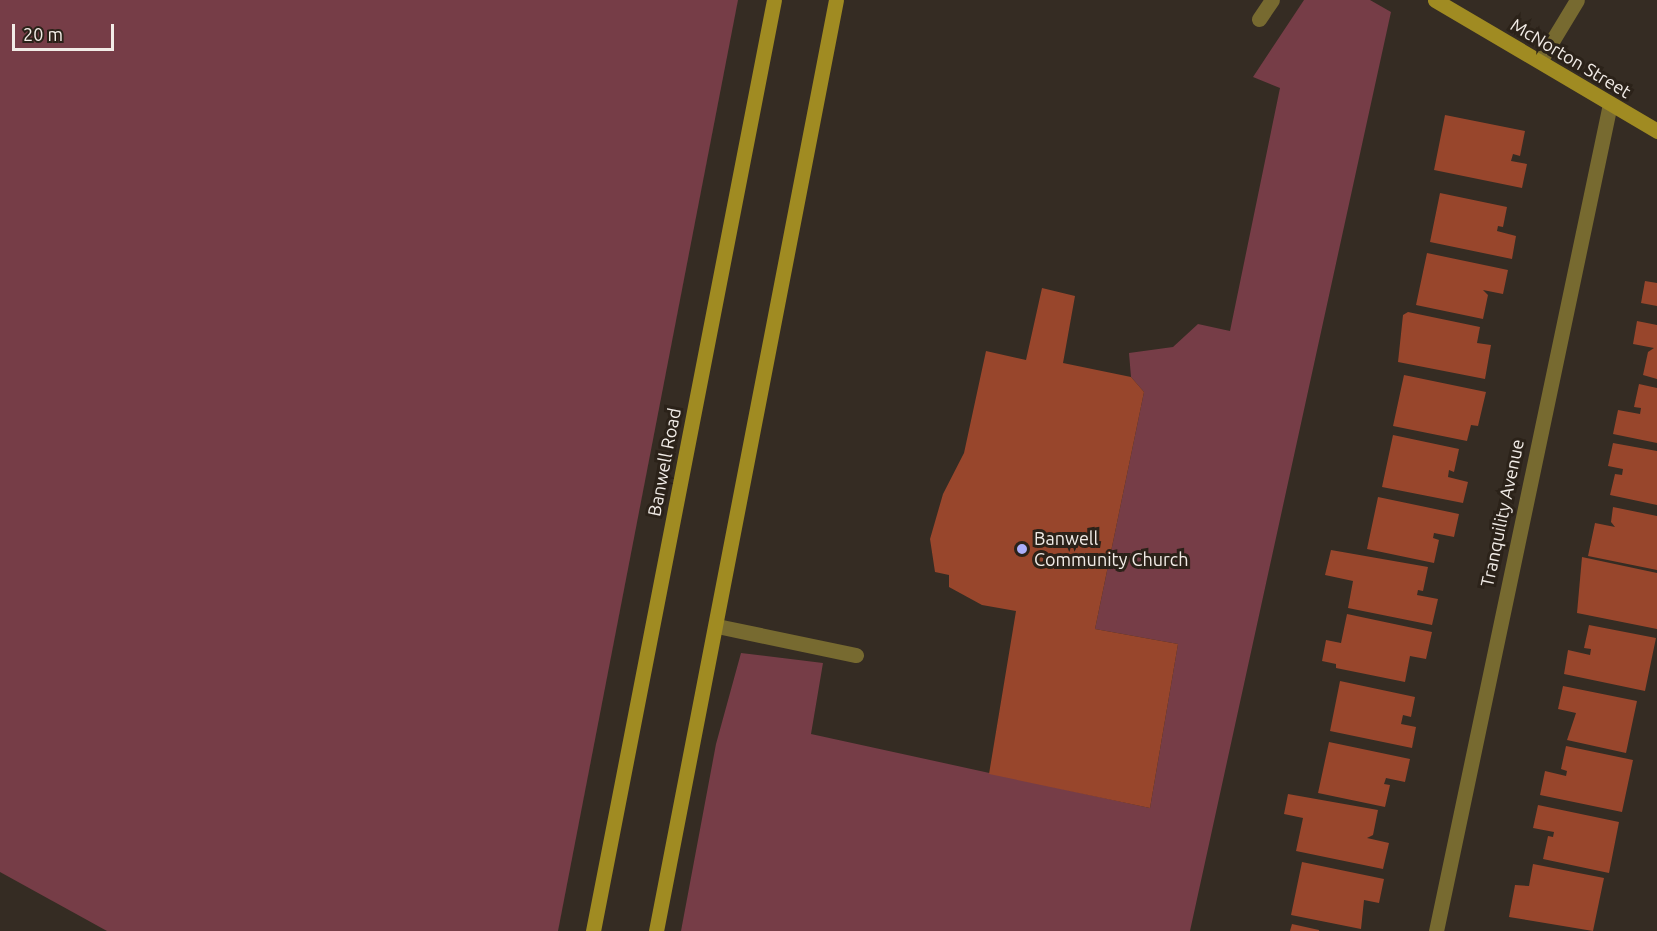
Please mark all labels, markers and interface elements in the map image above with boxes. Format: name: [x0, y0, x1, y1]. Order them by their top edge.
scale bar: [15, 12, 117, 50]
street label: McNorton Street: [1507, 14, 1635, 102]
text: 20 m: [23, 24, 63, 44]
street label: Banwell Road: [643, 406, 685, 518]
street label: Tranquility Avenue: [1476, 437, 1528, 589]
place label: Banwell Community Church: [1034, 528, 1188, 570]
marker: Banwell Community Church: [1015, 542, 1029, 556]

